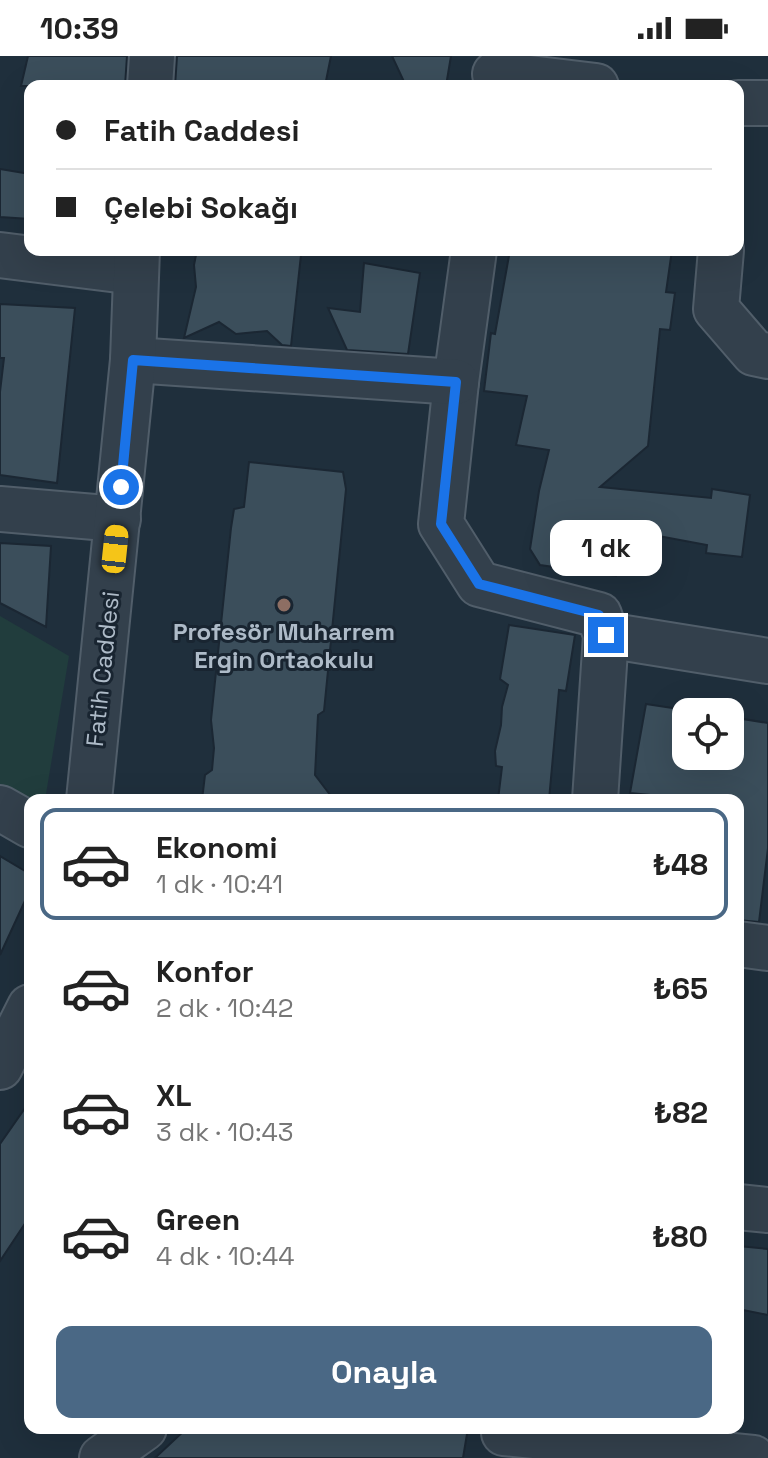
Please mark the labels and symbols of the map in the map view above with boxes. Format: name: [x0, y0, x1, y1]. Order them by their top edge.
route start: [103, 469, 139, 505]
callout: 1 dk: [550, 519, 662, 575]
car: [101, 524, 129, 574]
street label: Fatih Caddesi: [79, 590, 126, 748]
marker: Profesör Muharrem Ergin Ortaokulu: [275, 596, 293, 614]
place label: Profesör Muharrem Ergin Ortaokulu: [173, 616, 395, 675]
route end: [588, 617, 624, 653]

